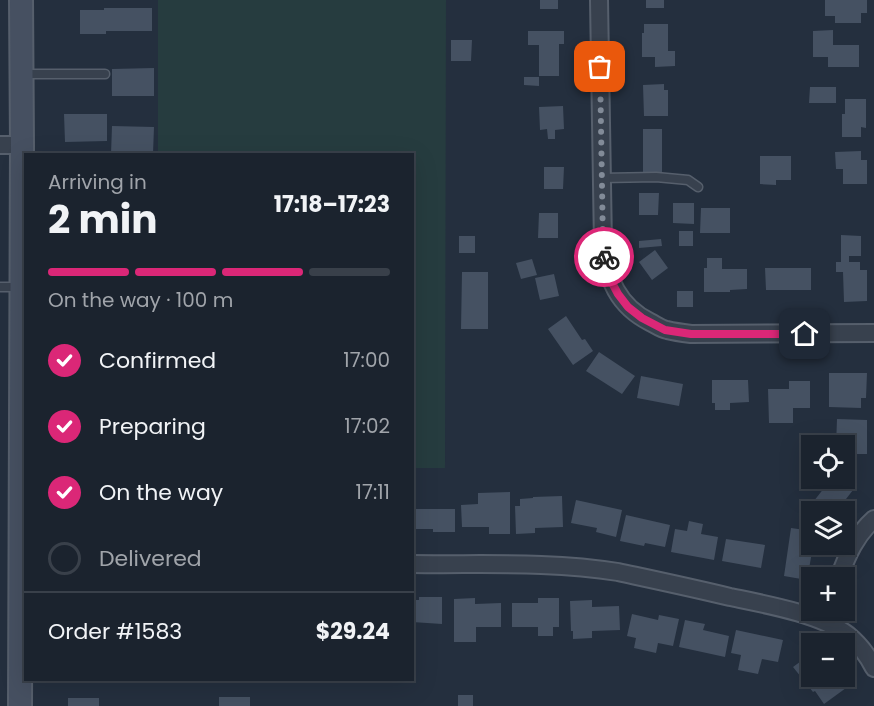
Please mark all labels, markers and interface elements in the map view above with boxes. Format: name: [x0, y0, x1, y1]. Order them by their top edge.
pin: [574, 41, 625, 92]
icon: bag: [583, 50, 616, 83]
text: Arriving in: [48, 168, 147, 196]
text: 17:18–17:23: [274, 189, 390, 220]
text: 2 min: [48, 192, 158, 247]
courier: [574, 227, 634, 287]
icon: bike: [588, 241, 621, 274]
text: On the way · 100 m: [48, 286, 233, 314]
pin: [779, 308, 830, 359]
icon: home: [788, 317, 821, 350]
icon: check: [48, 344, 81, 377]
text: Confirmed: [99, 345, 216, 376]
text: 17:00: [343, 346, 390, 374]
icon: check: [48, 410, 81, 443]
text: Preparing: [99, 411, 206, 442]
text: 17:02: [344, 412, 390, 440]
map controls: [801, 435, 855, 687]
button: locate: [801, 435, 855, 489]
icon: check: [48, 476, 81, 509]
text: On the way: [99, 477, 223, 508]
text: 17:11: [356, 478, 390, 506]
button: layers: [801, 501, 855, 555]
text: Delivered: [99, 543, 202, 574]
button: +: [801, 567, 855, 621]
text: Order #1583: [48, 616, 182, 647]
text: $29.24: [316, 616, 390, 647]
button: −: [801, 633, 855, 687]

